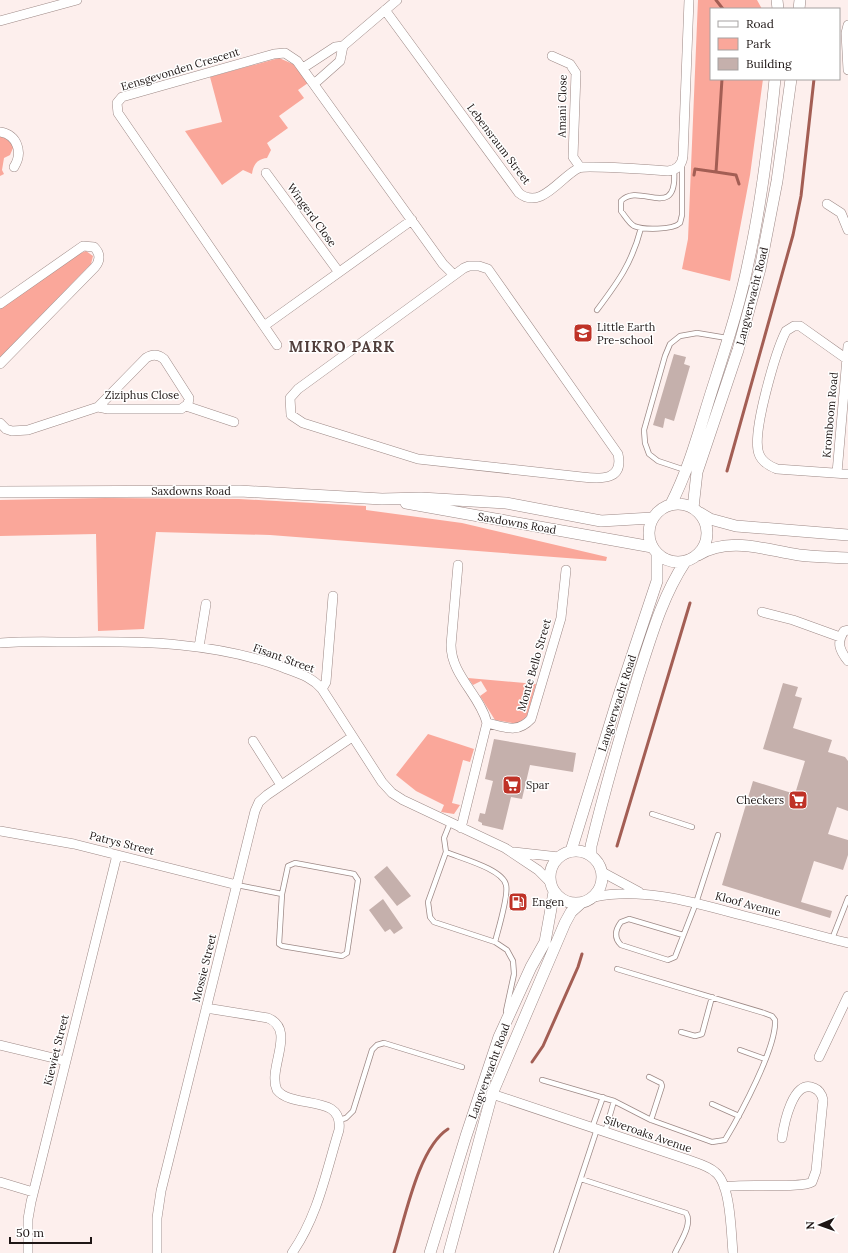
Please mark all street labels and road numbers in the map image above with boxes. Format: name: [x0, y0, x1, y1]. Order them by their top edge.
street label: Eensgevonden Crescent: [119, 44, 242, 94]
street label: Amani Close: [554, 74, 570, 139]
street label: Lebensraum Street: [464, 101, 534, 188]
street label: Wingerd Close: [284, 181, 340, 249]
street label: Langverwacht Road: [733, 245, 771, 347]
street label: Kromboom Road: [819, 371, 841, 458]
street label: Ziziphus Close: [105, 388, 179, 402]
street label: Saxdowns Road: [151, 484, 231, 498]
street label: Saxdowns Road: [477, 509, 558, 537]
street label: Monte Bello Street: [514, 616, 554, 713]
street label: Fisant Street: [251, 640, 318, 676]
street label: Langverwacht Road: [595, 652, 639, 753]
street label: Patrys Street: [88, 828, 157, 858]
street label: Kloof Avenue: [714, 889, 782, 919]
street label: Mossie Street: [189, 932, 219, 1004]
street label: Kiewiet Street: [40, 1012, 72, 1087]
street label: Langverwacht Road: [465, 1021, 513, 1121]
street label: Silveroaks Avenue: [602, 1112, 694, 1156]

